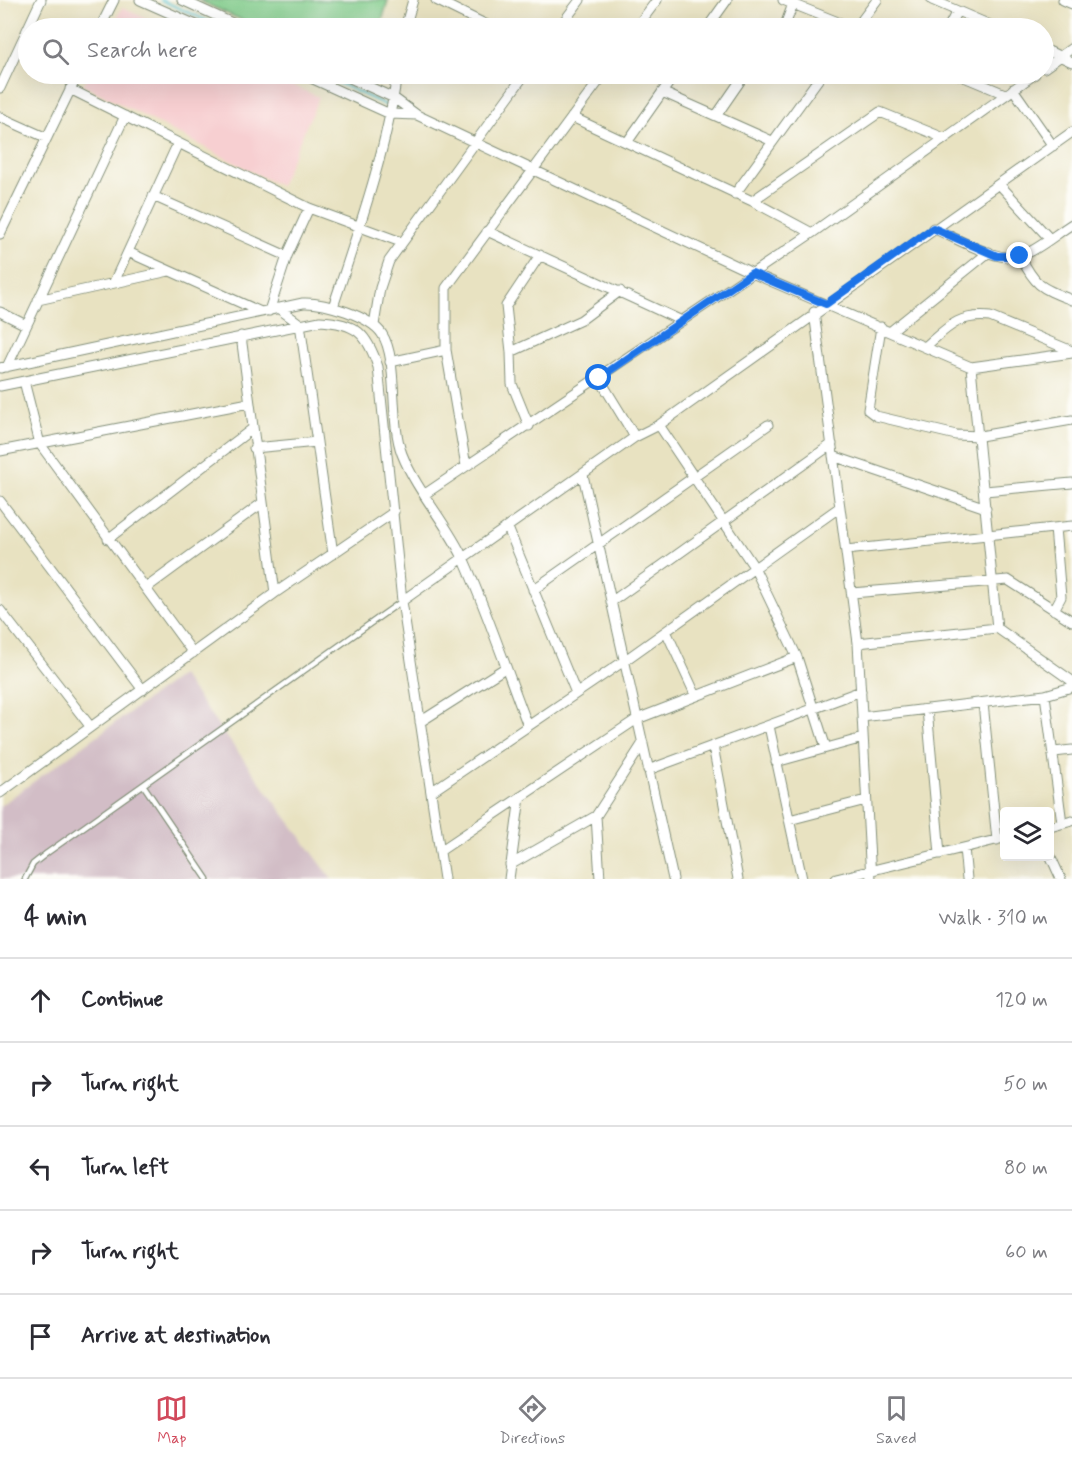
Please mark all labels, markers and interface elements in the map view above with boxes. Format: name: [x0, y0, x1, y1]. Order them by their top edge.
search box: [18, 18, 1054, 84]
icon: search: [39, 35, 72, 68]
text: Search here: [87, 37, 198, 65]
route end: [1006, 242, 1032, 268]
route start: [585, 364, 611, 390]
map controls: [1000, 807, 1054, 861]
button: layers: [1000, 807, 1054, 861]
text: 4 min: [24, 901, 87, 935]
text: Walk · 310 m: [938, 905, 1048, 932]
icon: ahead: [24, 984, 57, 1017]
text: Continue: [81, 986, 163, 1014]
text: 120 m: [995, 987, 1048, 1014]
icon: right: [24, 1068, 57, 1101]
text: Turn right: [81, 1070, 179, 1098]
text: 50 m: [1003, 1071, 1048, 1098]
icon: left: [24, 1152, 57, 1185]
text: Turn left: [81, 1154, 169, 1182]
text: 80 m: [1004, 1155, 1048, 1182]
icon: right: [24, 1236, 57, 1269]
text: Turn right: [81, 1238, 179, 1266]
text: 60 m: [1005, 1239, 1048, 1266]
icon: arrive: [24, 1320, 57, 1353]
text: Arrive at destination: [81, 1322, 271, 1350]
tab: Map: [155, 1392, 188, 1449]
tab: Directions: [499, 1392, 565, 1449]
tab: Saved: [876, 1392, 917, 1449]

